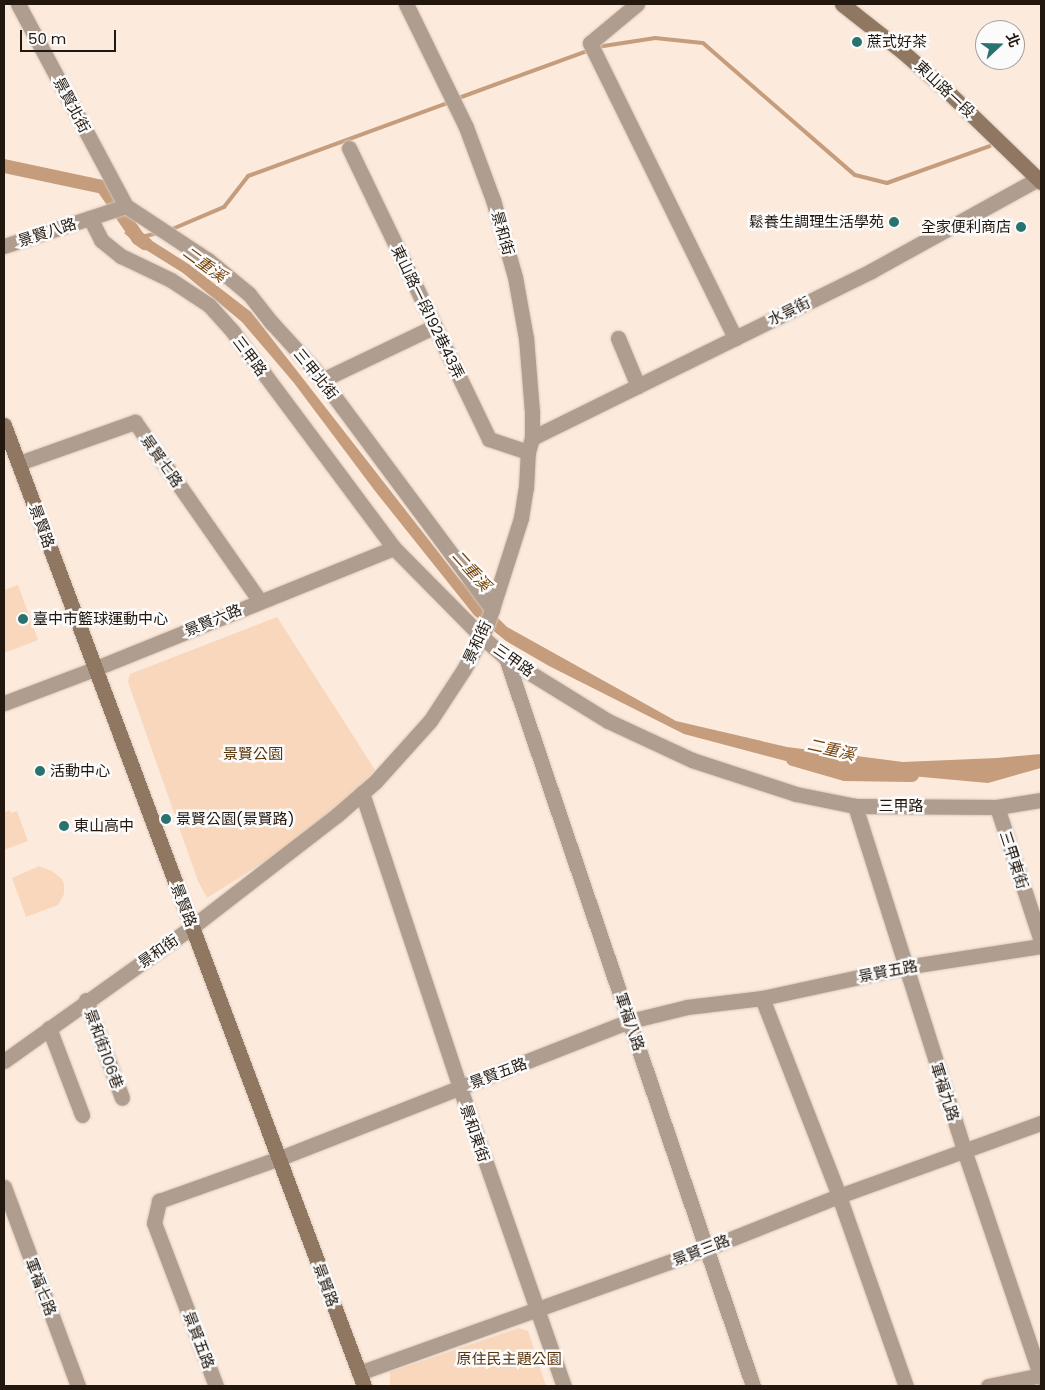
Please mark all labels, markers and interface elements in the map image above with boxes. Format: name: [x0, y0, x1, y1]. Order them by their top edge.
scale bar: [22, 20, 119, 52]
north arrow: [975, 20, 1025, 70]
text: 50 m: [28, 28, 66, 49]
text: 北: [1001, 30, 1025, 50]
place label: 蔗式好茶: [867, 33, 927, 51]
marker: 蔗式好茶: [851, 36, 863, 48]
street label: 東山路一段: [911, 57, 979, 121]
street label: 景賢北街: [50, 74, 94, 136]
street label: 景和街: [488, 209, 518, 257]
place label: 鬆養生調理生活學苑: [749, 213, 884, 231]
street label: 景賢八路: [16, 214, 78, 250]
marker: 鬆養生調理生活學苑: [888, 216, 900, 228]
place label: 全家便利商店: [921, 218, 1011, 236]
marker: 全家便利商店: [1015, 221, 1027, 233]
street label: 東山路一段192巷43弄: [388, 242, 468, 382]
water label: 二重溪: [179, 243, 229, 287]
street label: 水景街: [765, 293, 813, 329]
street label: 三甲路: [229, 333, 271, 379]
street label: 三甲北街: [290, 345, 342, 403]
street label: 景賢七路: [137, 431, 187, 491]
street label: 景賢路: [26, 502, 58, 550]
water label: 二重溪: [448, 547, 494, 595]
street label: 景賢六路: [182, 600, 244, 640]
place label: 臺中市籃球運動中心: [33, 610, 168, 628]
marker: 臺中市籃球運動中心: [17, 613, 29, 625]
street label: 景和街: [459, 618, 495, 666]
street label: 三甲路: [490, 640, 538, 680]
water label: 二重溪: [805, 735, 857, 765]
park label: 景賢公園: [223, 745, 283, 763]
place label: 活動中心: [50, 762, 110, 780]
marker: 活動中心: [34, 765, 46, 777]
street label: 三甲路: [879, 797, 923, 815]
place label: 景賢公園(景賢路): [176, 810, 295, 828]
marker: 景賢公園(景賢路): [160, 813, 172, 825]
place label: 東山高中: [74, 817, 134, 835]
marker: 東山高中: [58, 820, 70, 832]
street label: 三甲東街: [996, 829, 1032, 891]
street label: 景賢路: [168, 881, 200, 929]
street label: 景和街: [134, 931, 182, 971]
street label: 景賢五路: [857, 956, 919, 986]
street label: 軍福八路: [612, 991, 648, 1053]
street label: 景和街106巷: [81, 1007, 127, 1091]
street label: 景賢五路: [467, 1054, 529, 1092]
street label: 軍福九路: [927, 1061, 963, 1123]
street label: 景和東街: [457, 1102, 493, 1164]
street label: 景賢三路: [670, 1231, 732, 1269]
street label: 軍福七路: [22, 1256, 60, 1318]
street label: 景賢路: [310, 1261, 342, 1309]
street label: 景賢五路: [180, 1309, 218, 1371]
park label: 原住民主題公園: [457, 1350, 561, 1368]

